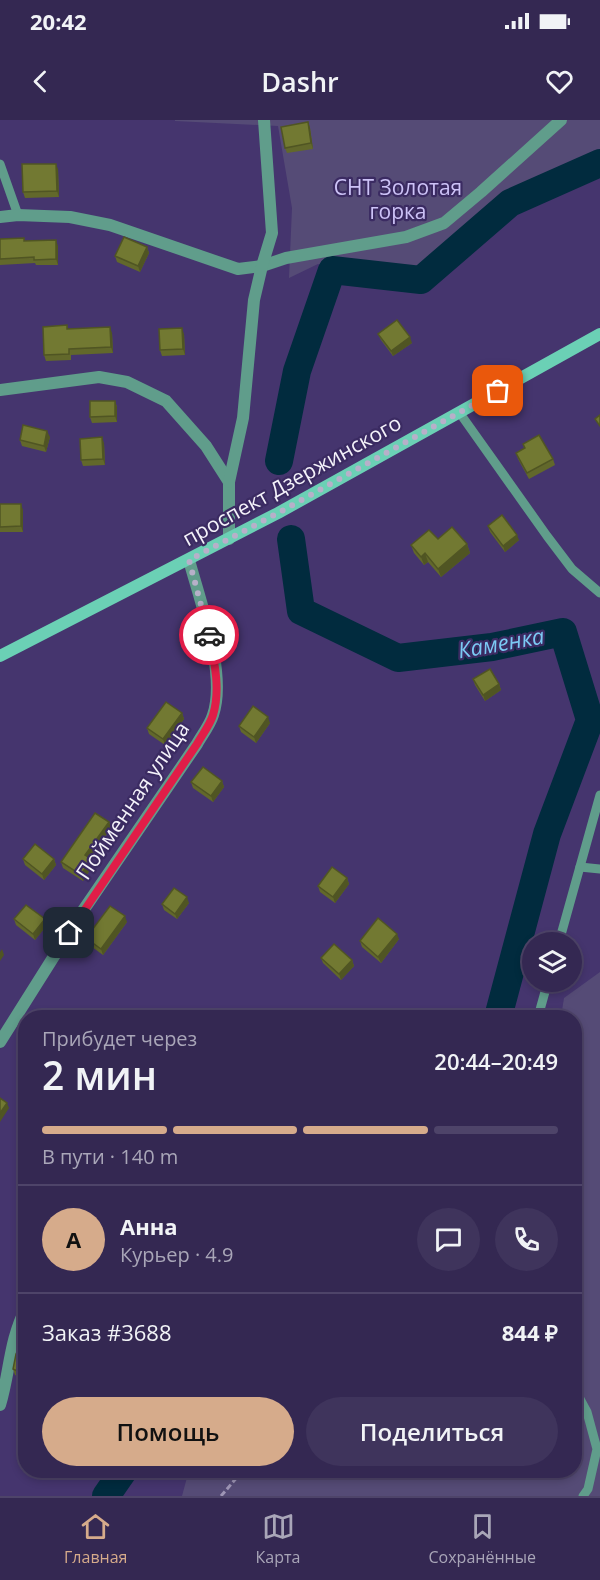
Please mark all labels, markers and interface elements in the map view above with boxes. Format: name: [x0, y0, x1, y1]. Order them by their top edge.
text: 20:42: [30, 6, 87, 36]
text: Dashr: [261, 63, 339, 100]
icon: back: [24, 65, 57, 98]
icon: heart: [543, 65, 576, 98]
park label: СНТ Золотая горка: [334, 173, 462, 225]
pin: [472, 365, 523, 416]
icon: bag: [481, 374, 514, 407]
street label: проспект Дзержинского: [177, 408, 406, 552]
courier: [179, 605, 239, 665]
icon: car: [193, 619, 226, 652]
water label: Каменка: [455, 620, 546, 664]
street label: Пойменная улица: [69, 716, 195, 885]
pin: [43, 907, 94, 958]
icon: home: [52, 916, 85, 949]
map controls: [522, 932, 582, 992]
button: layers: [522, 932, 582, 992]
text: Прибудет через: [42, 1025, 197, 1052]
text: 20:44–20:49: [434, 1046, 558, 1076]
text: 2 мин: [42, 1048, 157, 1101]
text: В пути · 140 m: [42, 1143, 178, 1170]
button: chat: [417, 1208, 480, 1271]
button: phone: [495, 1208, 558, 1271]
text: Анна: [120, 1211, 178, 1241]
text: А: [66, 1224, 81, 1254]
text: Курьер · 4.9: [120, 1241, 234, 1268]
text: Заказ #3688: [42, 1317, 172, 1347]
text: 844 ₽: [502, 1317, 558, 1347]
button: Помощь: [42, 1397, 294, 1466]
button: Поделиться: [306, 1397, 558, 1466]
tab: Главная: [64, 1510, 127, 1568]
tab: Карта: [256, 1510, 300, 1568]
tab: Сохранённые: [429, 1510, 536, 1568]

